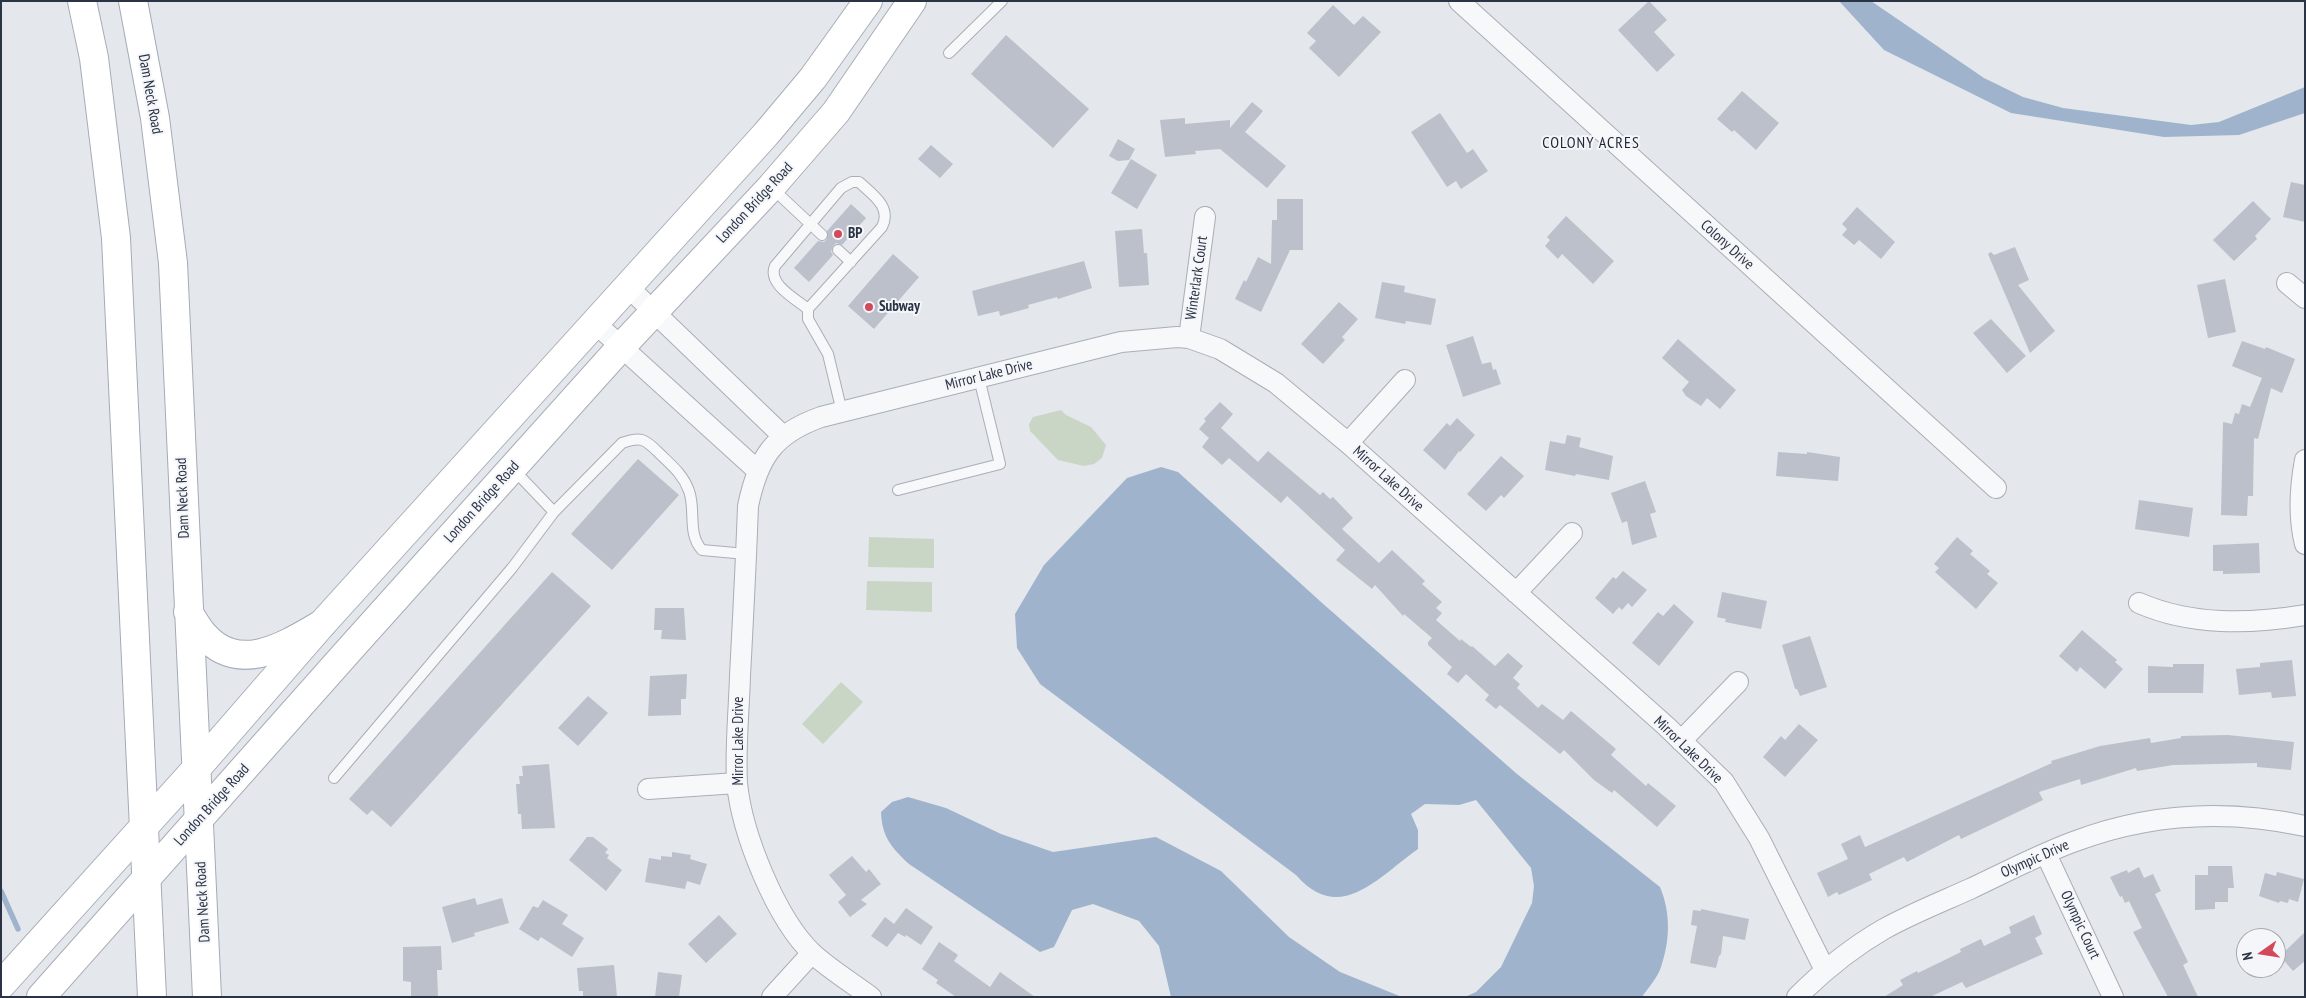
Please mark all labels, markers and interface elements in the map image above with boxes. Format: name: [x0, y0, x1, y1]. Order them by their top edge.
street label: Dam Neck Road: [134, 53, 166, 135]
district label: COLONY ACRES: [1541, 133, 1641, 153]
street label: London Bridge Road: [713, 159, 797, 247]
street label: Colony Drive: [1697, 216, 1757, 274]
place label: BP: [848, 225, 863, 243]
marker: BP: [832, 228, 844, 240]
street label: Winterlark Court: [1182, 235, 1212, 321]
place label: Subway: [879, 298, 920, 316]
marker: Subway: [863, 301, 875, 313]
street label: Mirror Lake Drive: [944, 355, 1034, 395]
street label: Mirror Lake Drive: [1349, 442, 1427, 516]
street label: Dam Neck Road: [173, 457, 193, 539]
street label: London Bridge Road: [441, 457, 523, 547]
street label: Mirror Lake Drive: [730, 696, 748, 786]
street label: Mirror Lake Drive: [1650, 713, 1726, 787]
street label: London Bridge Road: [171, 760, 253, 850]
street label: Olympic Drive: [1998, 836, 2072, 882]
street label: Dam Neck Road: [192, 861, 214, 943]
street label: Olympic Court: [2056, 888, 2104, 962]
north arrow: [2236, 928, 2286, 978]
text: N: [2238, 950, 2257, 962]

